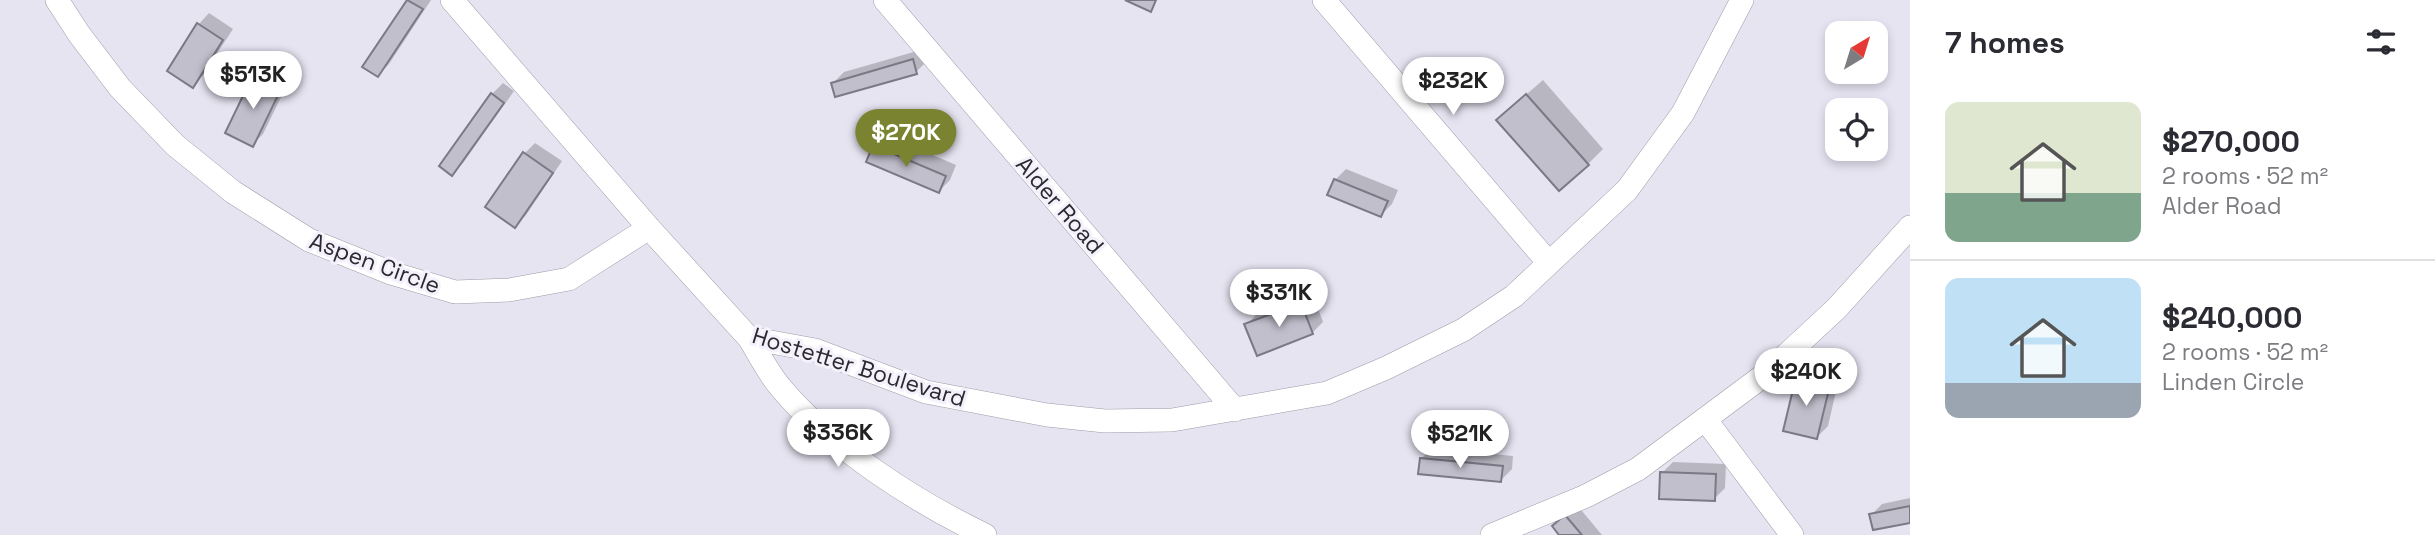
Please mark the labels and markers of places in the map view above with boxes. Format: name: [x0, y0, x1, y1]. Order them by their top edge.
pin: $513K: [204, 52, 302, 111]
pin: $232K: [1404, 58, 1502, 117]
pin: $270K: [857, 110, 955, 169]
pin: $331K: [1230, 270, 1328, 329]
pin: $240K: [1757, 348, 1855, 408]
pin: $336K: [789, 410, 887, 469]
pin: $521K: [1411, 410, 1509, 470]

